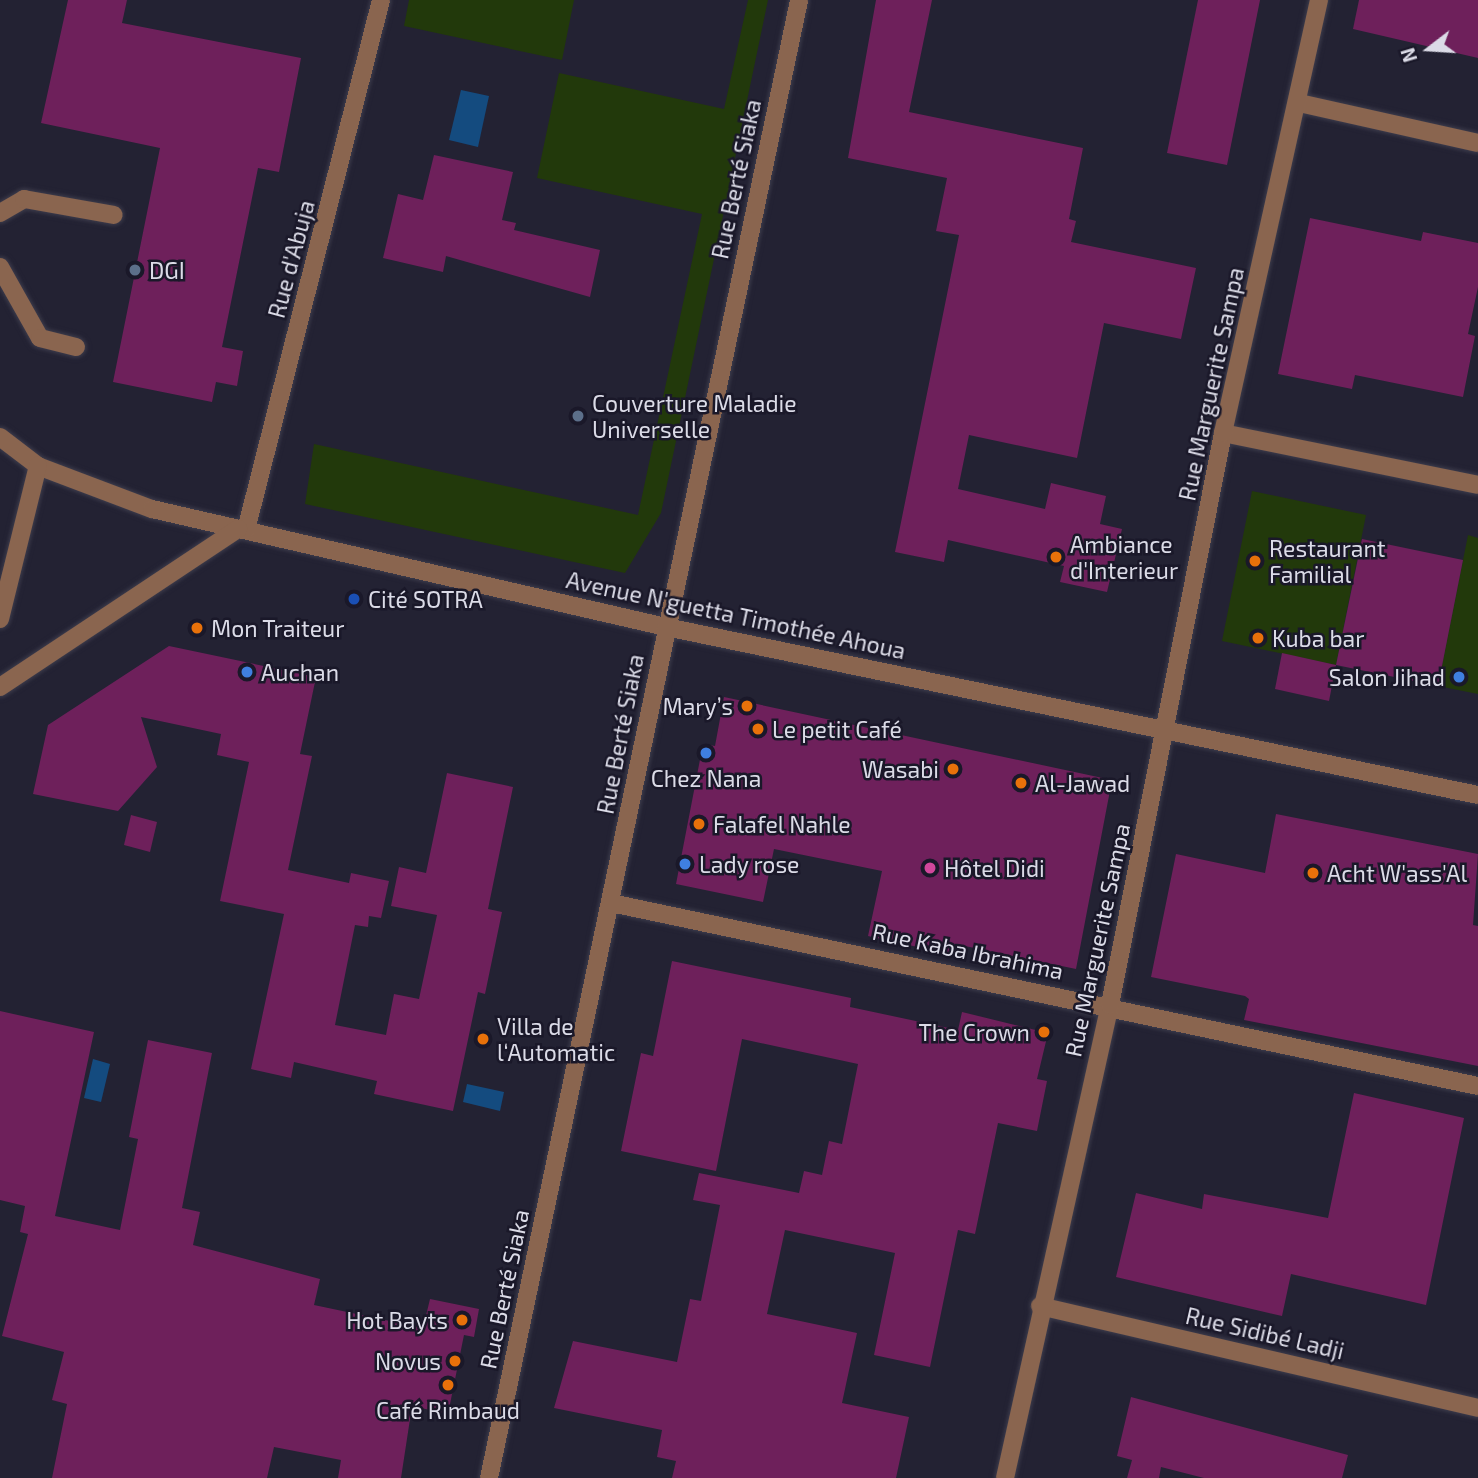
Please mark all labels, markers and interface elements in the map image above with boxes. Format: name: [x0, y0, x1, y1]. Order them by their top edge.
north arrow: [1394, 14, 1464, 84]
text: N: [1395, 45, 1421, 65]
street label: Rue Berté Siaka: [706, 97, 766, 261]
street label: Rue d'Abuja: [262, 197, 320, 321]
place label: DGI: [149, 256, 185, 284]
marker: DGI: [127, 262, 143, 278]
street label: Rue Marguerite Sampa: [1173, 265, 1249, 503]
place label: Couverture Maladie Universelle: [592, 389, 797, 443]
marker: Couverture Maladie Universelle: [570, 408, 586, 424]
place label: Ambiance d'Interieur: [1070, 530, 1178, 584]
place label: Restaurant Familial: [1269, 534, 1386, 588]
marker: Ambiance d'Interieur: [1048, 549, 1064, 565]
marker: Restaurant Familial: [1247, 553, 1263, 569]
street label: Avenue N'guetta Timothée Ahoua: [563, 565, 909, 665]
place label: Cité SOTRA: [368, 585, 483, 613]
marker: Cité SOTRA: [346, 591, 362, 607]
place label: Mon Traiteur: [211, 614, 345, 642]
marker: Mon Traiteur: [189, 620, 205, 636]
place label: Kuba bar: [1272, 624, 1364, 652]
marker: Kuba bar: [1250, 630, 1266, 646]
street label: Rue Berté Siaka: [591, 652, 649, 816]
place label: Auchan: [261, 658, 339, 686]
place label: Salon Jihad: [1328, 663, 1445, 691]
marker: Auchan: [239, 664, 255, 680]
marker: Salon Jihad: [1451, 669, 1467, 685]
place label: Mary’s: [663, 692, 733, 720]
marker: Mary’s: [739, 698, 755, 714]
place label: Le petit Café: [772, 715, 902, 743]
marker: Le petit Café: [750, 721, 766, 737]
marker: Chez Nana: [698, 745, 714, 761]
place label: Wasabi: [862, 755, 939, 783]
marker: Wasabi: [945, 761, 961, 777]
place label: Chez Nana: [651, 764, 761, 792]
place label: Al-Jawad: [1035, 769, 1130, 797]
marker: Al-Jawad: [1013, 775, 1029, 791]
place label: Falafel Nahle: [713, 810, 851, 838]
marker: Falafel Nahle: [691, 816, 707, 832]
street label: Rue Marguerite Sampa: [1059, 821, 1135, 1059]
place label: Lady rose: [699, 850, 800, 878]
place label: Hôtel Didi: [944, 854, 1045, 882]
marker: Lady rose: [677, 856, 693, 872]
place label: Acht W'ass'Al: [1327, 859, 1468, 887]
marker: Hôtel Didi: [922, 860, 938, 876]
marker: Acht W'ass'Al: [1305, 865, 1321, 881]
street label: Rue Kaba Ibrahima: [870, 917, 1066, 985]
place label: Villa de l‘Automatic: [497, 1012, 615, 1066]
place label: The Crown: [918, 1018, 1030, 1046]
marker: The Crown: [1036, 1024, 1052, 1040]
marker: Villa de l‘Automatic: [475, 1031, 491, 1047]
street label: Rue Berté Siaka: [474, 1207, 534, 1371]
street label: Rue Sidibé Ladji: [1183, 1301, 1347, 1365]
place label: Hot Bayts: [346, 1306, 448, 1334]
marker: Hot Bayts: [454, 1312, 470, 1328]
place label: Novus: [375, 1347, 441, 1375]
marker: Novus: [447, 1353, 463, 1369]
marker: Café Rimbaud: [440, 1377, 456, 1393]
place label: Café Rimbaud: [376, 1396, 520, 1424]

